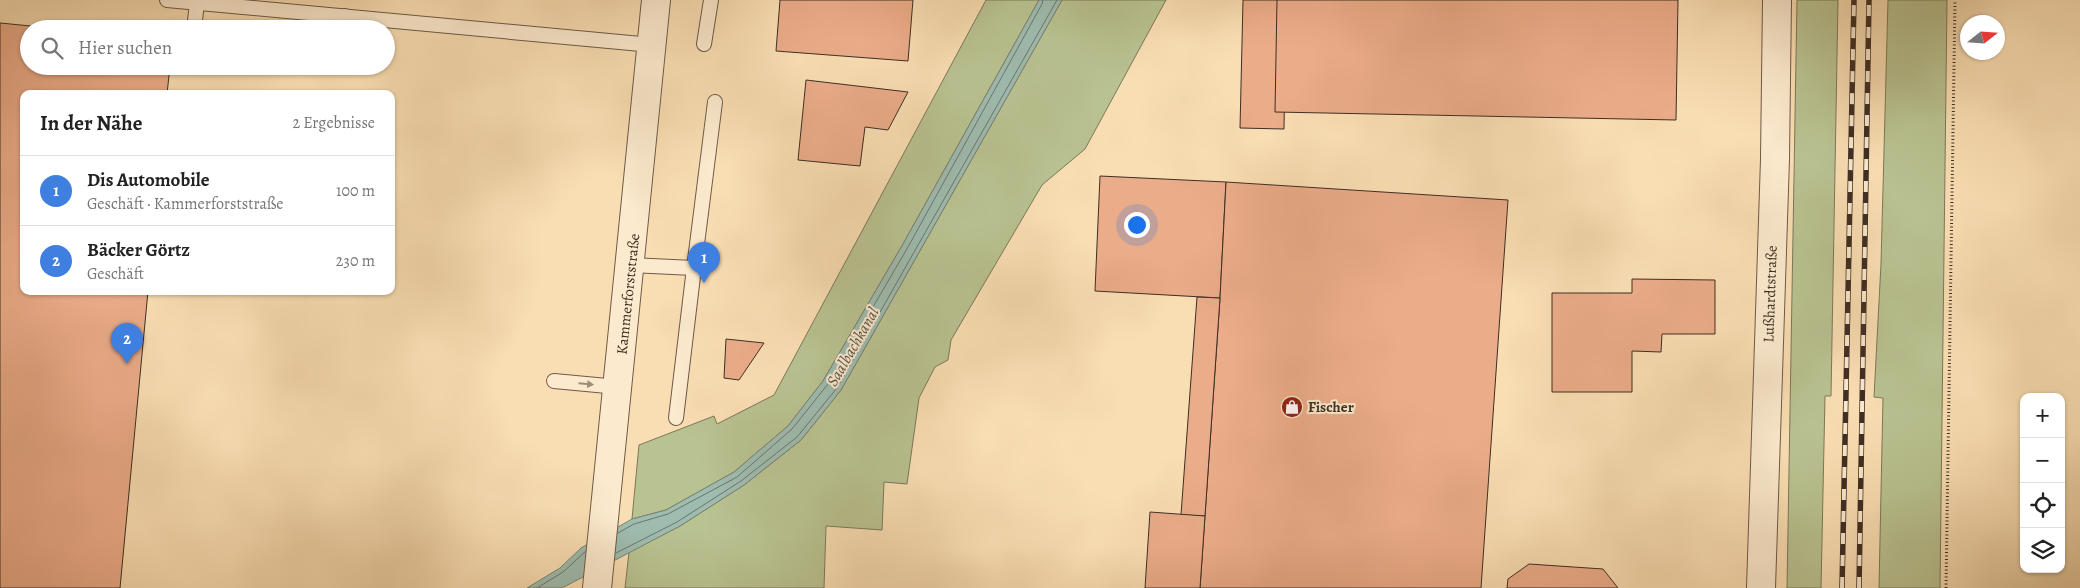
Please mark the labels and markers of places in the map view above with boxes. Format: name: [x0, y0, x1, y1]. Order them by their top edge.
pin: 1: [688, 242, 720, 283]
pin: 2: [111, 323, 143, 364]
shop icon: Fischer: [1280, 395, 1304, 419]
place label: Fischer: [1308, 397, 1354, 417]

